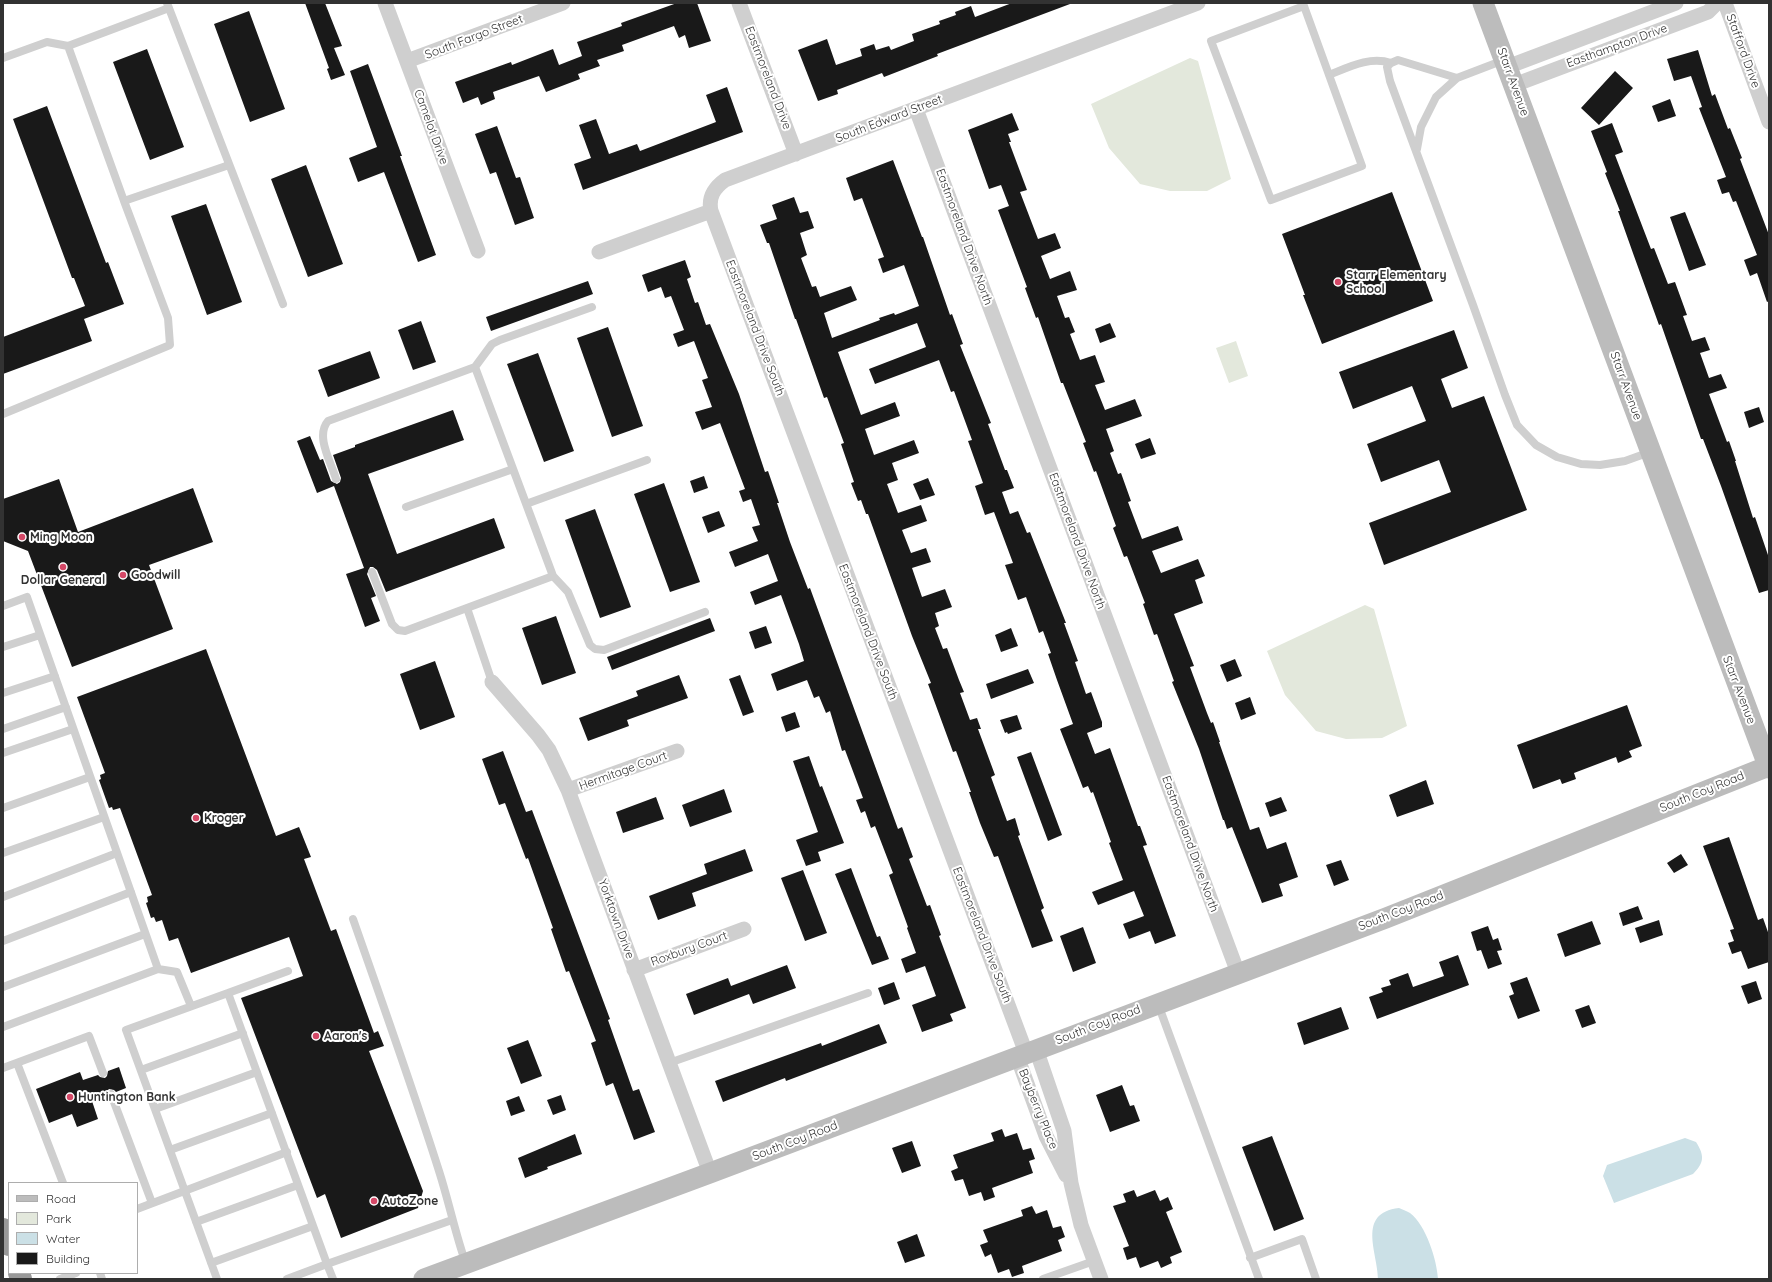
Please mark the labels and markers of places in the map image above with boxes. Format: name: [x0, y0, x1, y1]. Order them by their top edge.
place label: Starr Elementary School: [1346, 268, 1446, 296]
marker: Starr Elementary School: [1333, 277, 1343, 287]
place label: Ming Moon: [30, 530, 93, 544]
marker: Ming Moon: [17, 532, 27, 542]
marker: Dollar General: [58, 562, 68, 572]
place label: Goodwill: [131, 568, 180, 582]
marker: Goodwill: [118, 570, 128, 580]
place label: Dollar General: [21, 573, 105, 587]
place label: Kroger: [204, 811, 244, 825]
marker: Kroger: [191, 813, 201, 823]
place label: Aaron's: [324, 1029, 367, 1043]
marker: Aaron's: [311, 1031, 321, 1041]
place label: Huntington Bank: [78, 1090, 176, 1104]
marker: Huntington Bank: [65, 1092, 75, 1102]
place label: AutoZone: [382, 1194, 438, 1208]
marker: AutoZone: [369, 1196, 379, 1206]

